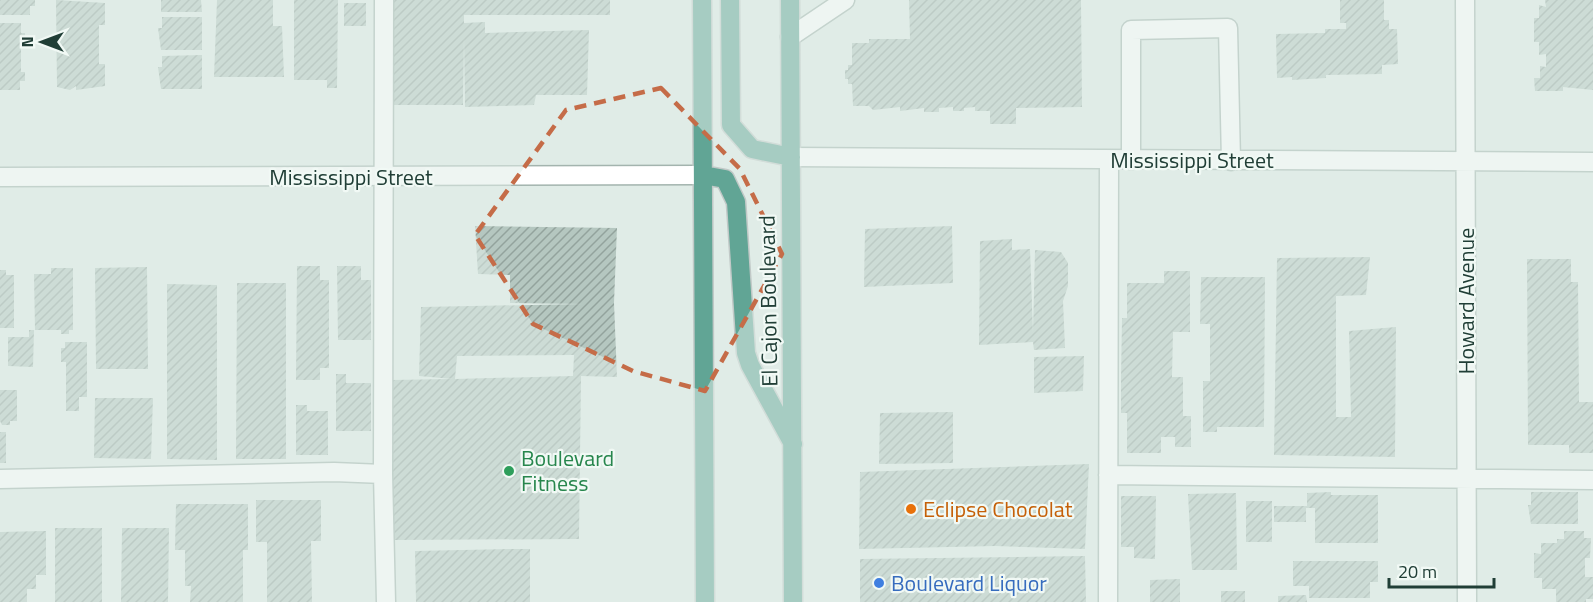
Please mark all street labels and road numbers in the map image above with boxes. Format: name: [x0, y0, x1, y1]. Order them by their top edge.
street label: Mississippi Street: [1110, 143, 1274, 177]
street label: Mississippi Street: [269, 160, 433, 194]
street label: El Cajon Boulevard: [750, 215, 786, 387]
street label: Howard Avenue: [1449, 228, 1483, 374]

